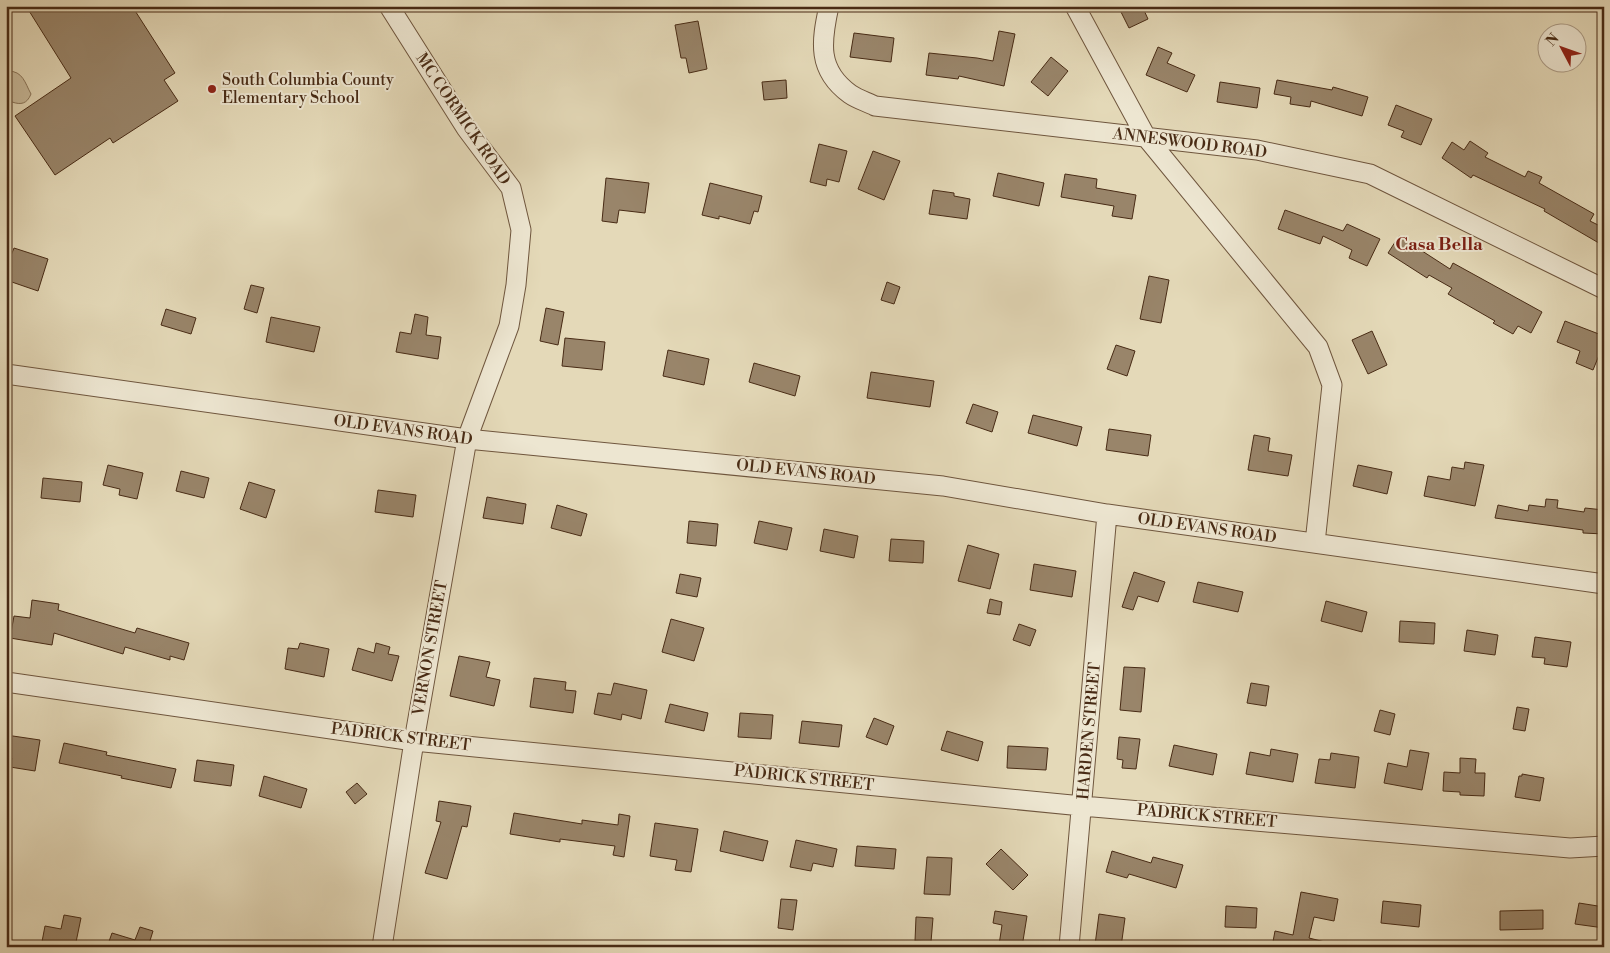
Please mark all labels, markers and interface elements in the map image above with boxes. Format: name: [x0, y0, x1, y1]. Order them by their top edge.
north arrow: [1538, 22, 1588, 72]
text: N: [1543, 30, 1563, 50]
street label: MC CORMICK ROAD: [411, 49, 515, 189]
place label: South Columbia County Elementary School: [222, 70, 394, 108]
marker: South Columbia County Elementary School: [206, 83, 218, 95]
street label: ANNESWOOD ROAD: [1111, 123, 1268, 162]
district label: Casa Bella: [1395, 233, 1483, 256]
street label: OLD EVANS ROAD: [332, 410, 474, 450]
street label: OLD EVANS ROAD: [735, 455, 877, 489]
street label: OLD EVANS ROAD: [1136, 508, 1278, 548]
street label: VERNON STREET: [408, 579, 452, 718]
street label: HARDEN STREET: [1073, 661, 1105, 801]
street label: PADRICK STREET: [330, 719, 472, 755]
street label: PADRICK STREET: [733, 761, 875, 795]
street label: PADRICK STREET: [1136, 800, 1278, 832]

